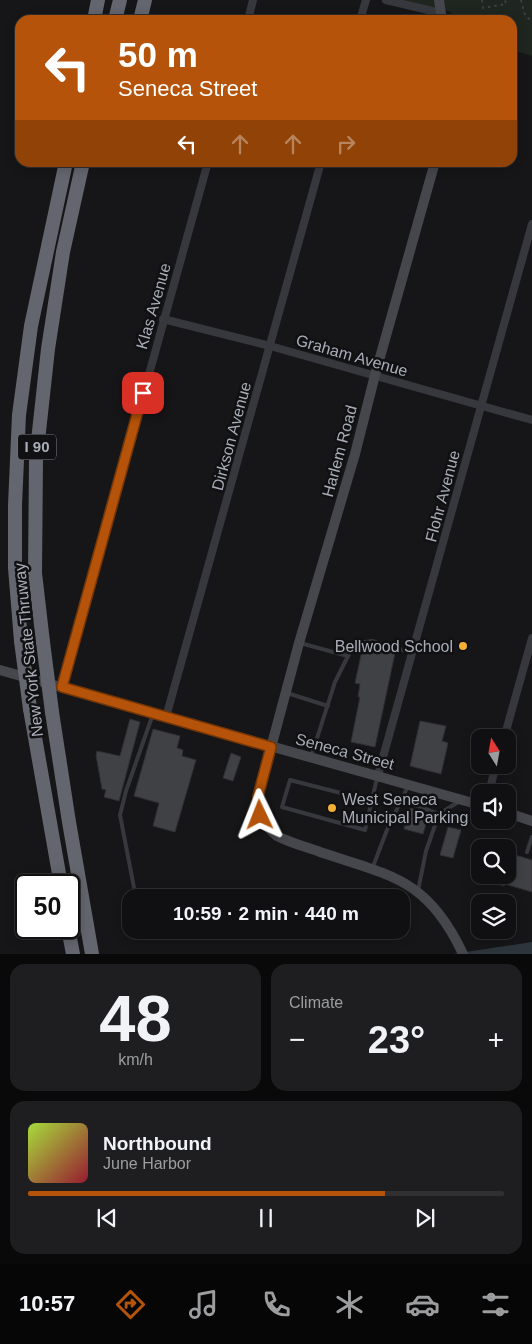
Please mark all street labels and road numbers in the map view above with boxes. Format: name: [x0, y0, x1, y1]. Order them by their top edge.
street label: Klas Avenue: [133, 261, 174, 351]
street label: Graham Avenue: [294, 331, 410, 380]
street label: Dirkson Avenue: [209, 380, 254, 492]
street label: Harlem Road: [319, 403, 360, 499]
road number: I 90: [18, 434, 56, 460]
street label: Flohr Avenue: [422, 448, 463, 544]
street label: New York State Thruway: [11, 562, 46, 738]
street label: Seneca Street: [294, 730, 397, 773]

